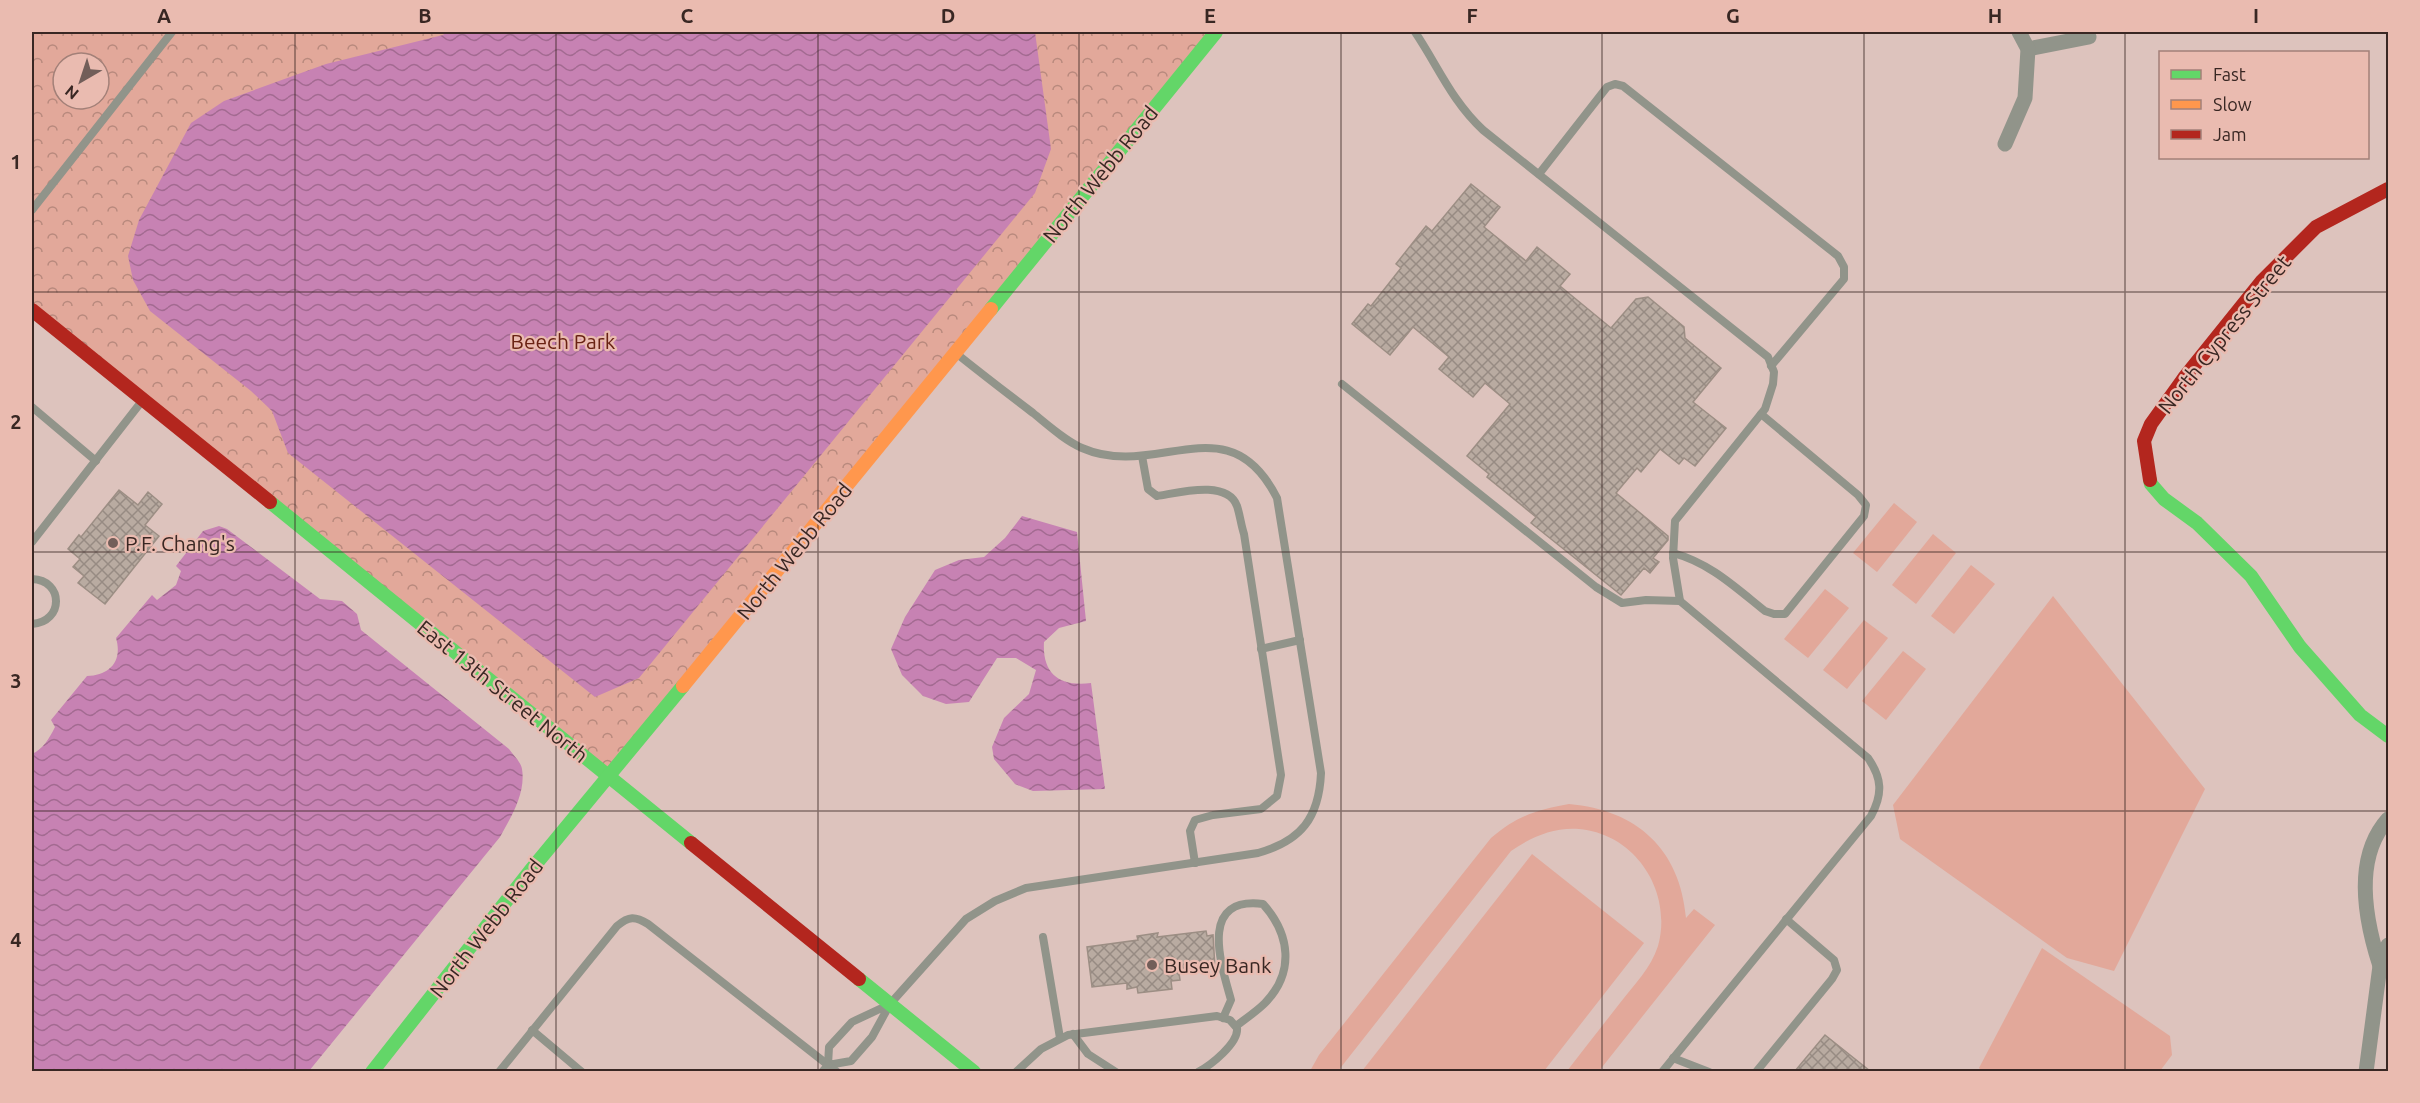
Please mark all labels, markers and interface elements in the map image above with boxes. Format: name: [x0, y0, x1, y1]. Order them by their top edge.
text: A: [157, 4, 171, 27]
text: B: [418, 4, 432, 27]
text: C: [681, 4, 694, 27]
text: D: [941, 4, 955, 27]
text: E: [1204, 4, 1216, 27]
text: F: [1466, 4, 1478, 27]
text: G: [1726, 4, 1740, 27]
text: H: [1988, 4, 2002, 27]
text: I: [2253, 4, 2259, 27]
north arrow: [51, 51, 111, 111]
legend: [2159, 51, 2369, 159]
text: Fast: [2213, 64, 2246, 84]
text: N: [61, 82, 82, 103]
text: Slow: [2213, 94, 2252, 114]
street label: North Webb Road: [1038, 101, 1162, 247]
text: Jam: [2213, 124, 2247, 144]
text: 1: [10, 150, 22, 173]
street label: North Cypress Street: [2153, 250, 2295, 418]
park label: Beech Park: [511, 329, 616, 353]
text: 2: [10, 410, 22, 433]
street label: North Webb Road: [732, 478, 856, 624]
place label: P.F. Chang's: [125, 531, 235, 555]
marker: P.F. Chang's: [106, 536, 120, 550]
street label: East 13th Street North: [413, 615, 593, 767]
text: 3: [10, 669, 22, 692]
street label: North Webb Road: [425, 854, 547, 1002]
text: 4: [10, 928, 22, 951]
place label: Busey Bank: [1164, 953, 1272, 977]
marker: Busey Bank: [1145, 958, 1159, 972]

